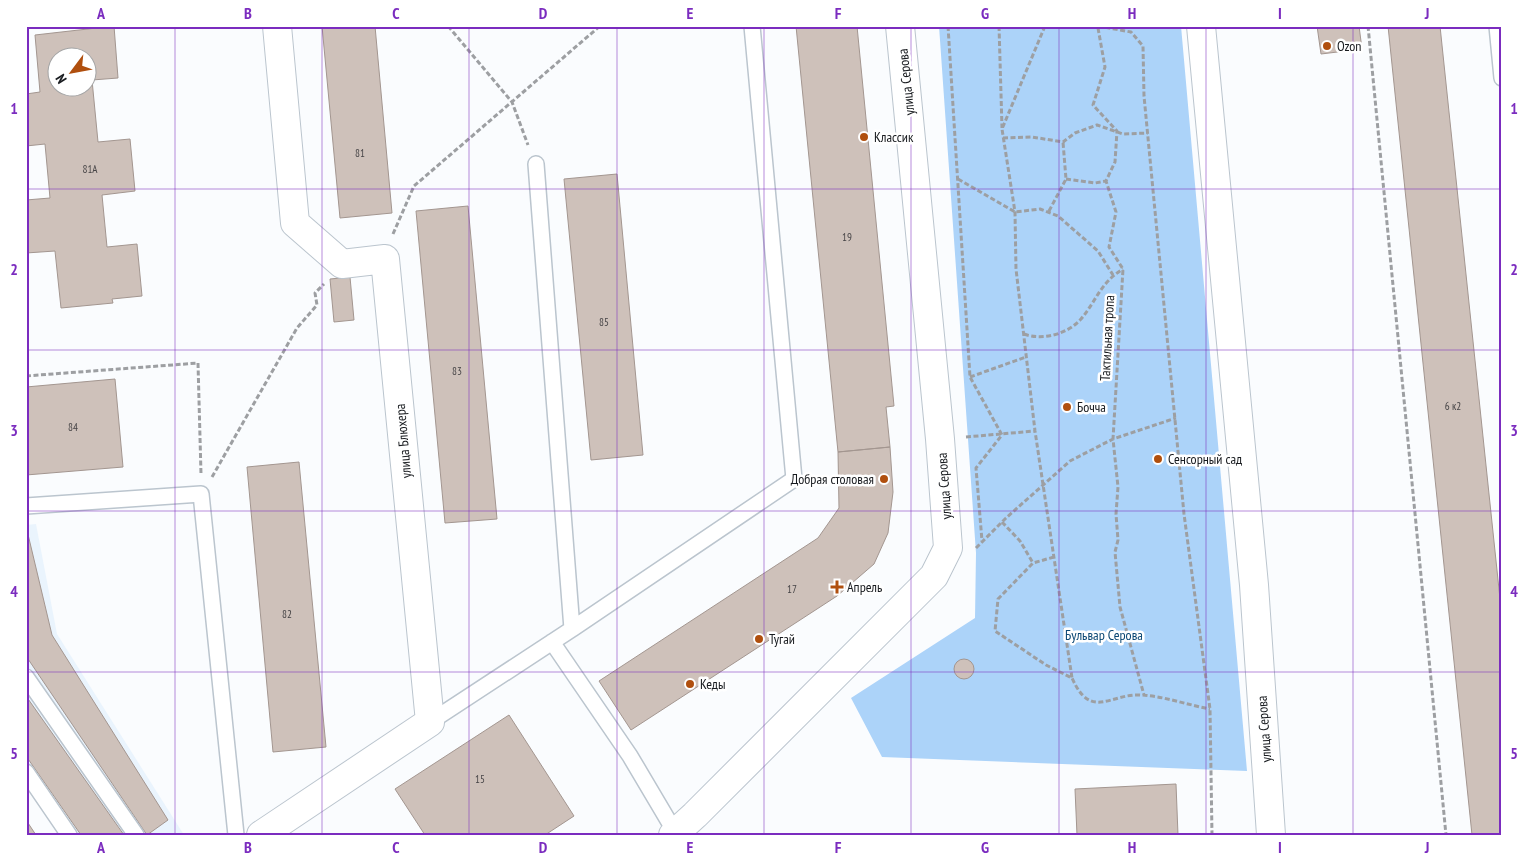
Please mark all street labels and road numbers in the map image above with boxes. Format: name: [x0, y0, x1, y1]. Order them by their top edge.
street label: улица Серова: [894, 48, 918, 116]
street label: Тактильная тропа: [1096, 295, 1118, 381]
street label: улица Блюхера: [391, 403, 415, 479]
street label: улица Серова: [933, 452, 955, 520]
street label: улица Серова: [1253, 695, 1275, 763]

